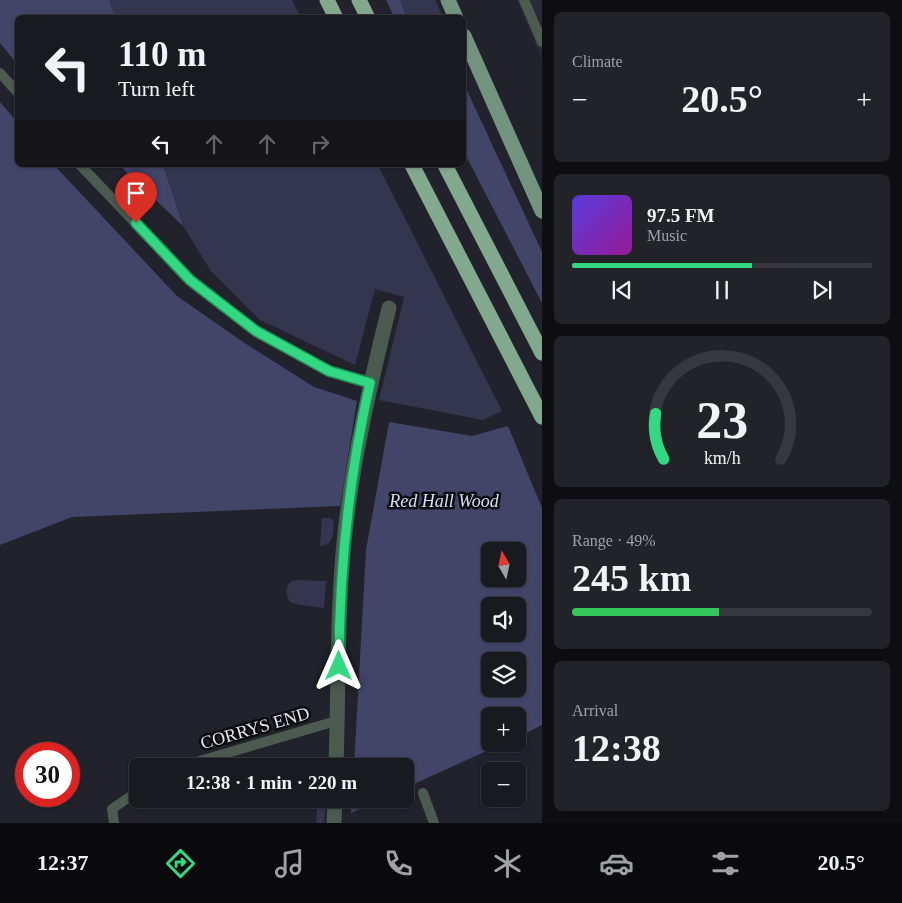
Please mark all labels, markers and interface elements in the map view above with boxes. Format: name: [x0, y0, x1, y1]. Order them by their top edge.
icon: left: [35, 35, 100, 100]
text: 110 m: [118, 35, 206, 74]
text: Climate: [572, 53, 623, 70]
text: Turn left: [118, 76, 195, 101]
text: 20.5°: [681, 78, 763, 120]
text: −: [572, 84, 588, 115]
text: +: [856, 84, 872, 115]
icon: left: [147, 130, 175, 158]
icon: ahead: [200, 130, 228, 158]
icon: ahead: [253, 130, 281, 158]
icon: right: [306, 130, 334, 158]
pin: [115, 172, 157, 223]
icon: arrive: [122, 179, 150, 207]
text: 97.5 FM: [647, 205, 715, 226]
text: Music: [647, 227, 687, 244]
icon: previous: [608, 276, 636, 304]
icon: pause: [708, 276, 736, 304]
icon: next: [808, 276, 836, 304]
text: 23: [696, 392, 748, 449]
text: km/h: [704, 448, 740, 468]
park label: Red Hall Wood: [388, 491, 500, 511]
text: Range · 49%: [572, 532, 656, 549]
north arrow: [481, 542, 526, 588]
map controls: [481, 542, 526, 807]
text: 245 km: [572, 557, 691, 599]
button: sound: [481, 597, 526, 642]
position arrow: [312, 639, 364, 691]
button: layers: [481, 652, 526, 697]
text: Arrival: [572, 702, 618, 719]
street label: CORRYS END: [198, 703, 312, 753]
button: +: [481, 707, 526, 752]
text: 12:38: [572, 727, 661, 769]
speed limit sign: 30: [15, 742, 80, 807]
button: −: [481, 762, 526, 807]
text: 12:38 · 1 min · 220 m: [186, 772, 357, 793]
icon: directions: [163, 846, 198, 881]
icon: music: [272, 846, 307, 881]
icon: phone: [381, 846, 416, 881]
icon: climate: [490, 846, 525, 881]
icon: car: [599, 846, 634, 881]
icon: filters: [708, 846, 743, 881]
text: 12:37: [37, 850, 88, 875]
text: 20.5°: [818, 850, 865, 875]

